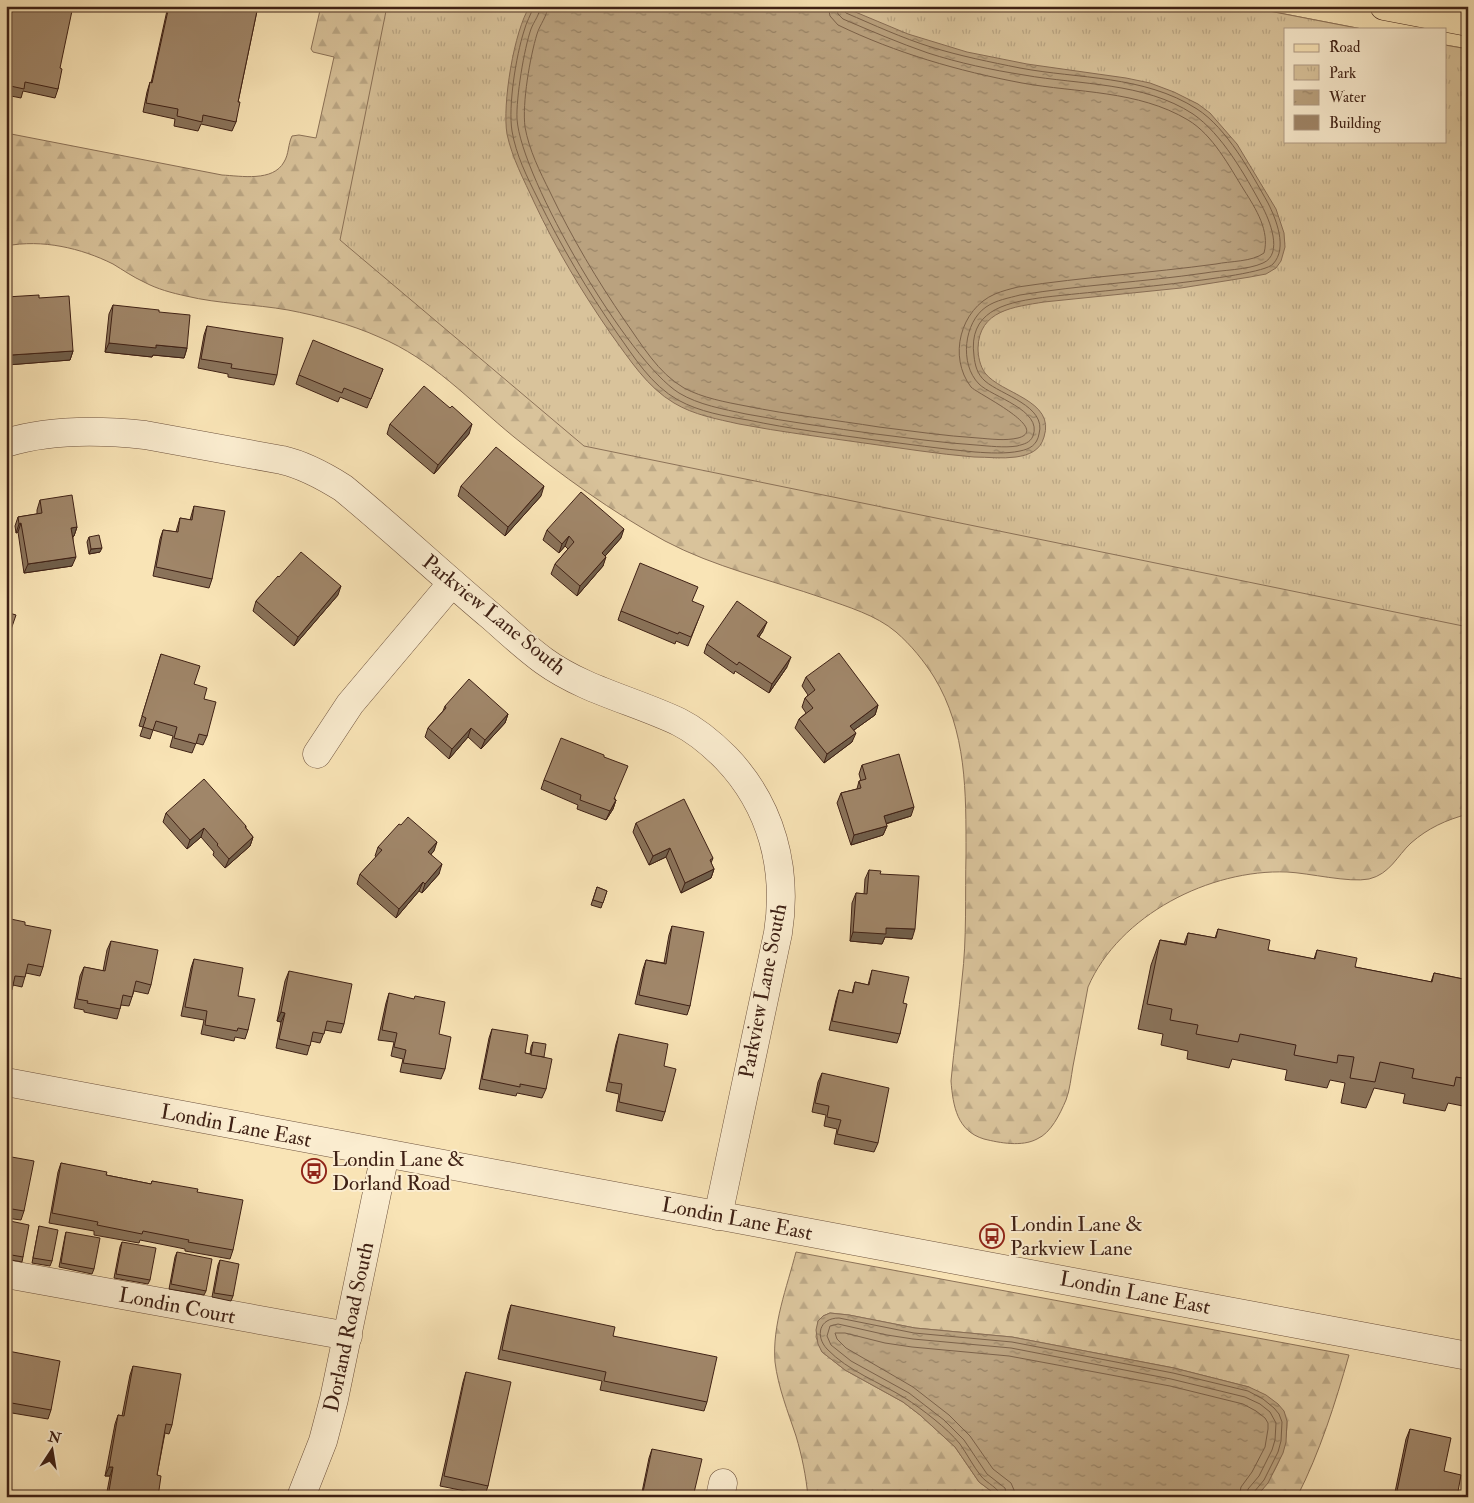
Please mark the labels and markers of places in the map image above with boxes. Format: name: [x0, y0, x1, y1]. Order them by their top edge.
place label: Londin Lane & Dorland Road: [332, 1146, 465, 1197]
bus stop icon: Londin Lane & Dorland Road: [301, 1158, 327, 1184]
place label: Londin Lane & Parkview Lane: [1010, 1211, 1143, 1262]
bus stop icon: Londin Lane & Parkview Lane: [979, 1223, 1005, 1249]

